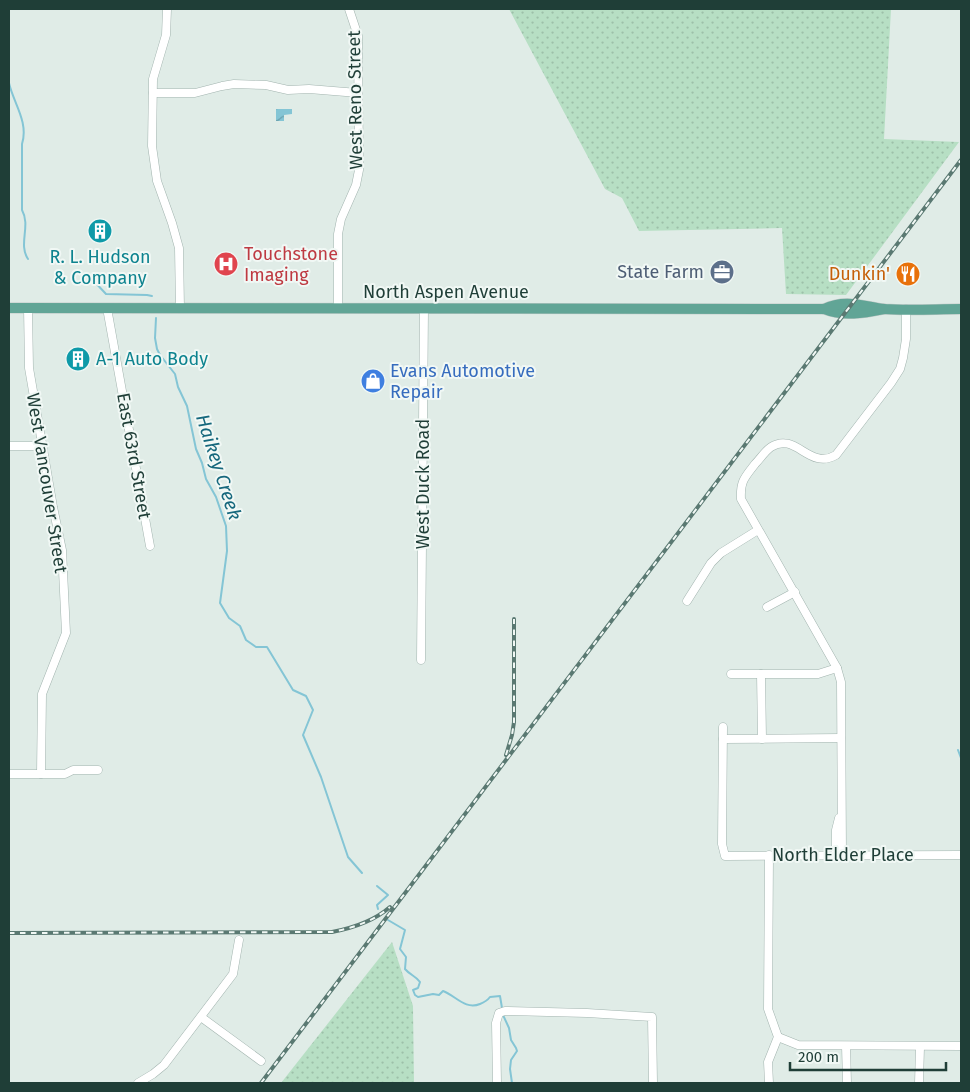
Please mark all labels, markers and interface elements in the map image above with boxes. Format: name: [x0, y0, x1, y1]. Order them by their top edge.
street label: West Reno Street: [343, 30, 367, 170]
building icon: R. L. Hudson & Company: [87, 218, 113, 244]
place label: Touchstone Imaging: [244, 243, 338, 286]
place label: R. L. Hudson & Company: [50, 246, 150, 289]
hospital icon: Touchstone Imaging: [213, 251, 239, 277]
office icon: State Farm: [709, 259, 735, 285]
place label: State Farm: [617, 261, 704, 283]
restaurant icon: Dunkin': [895, 261, 921, 287]
place label: Dunkin': [829, 263, 890, 285]
street label: North Aspen Avenue: [363, 281, 529, 303]
building icon: A-1 Auto Body: [65, 346, 91, 372]
place label: A-1 Auto Body: [96, 348, 208, 370]
place label: Evans Automotive Repair: [390, 360, 535, 403]
shop icon: Evans Automotive Repair: [360, 368, 386, 394]
street label: West Vancouver Street: [22, 391, 72, 575]
street label: East 63rd Street: [112, 391, 156, 521]
water label: Haikey Creek: [191, 411, 247, 523]
street label: West Duck Road: [412, 419, 434, 549]
street label: North Elder Place: [772, 844, 914, 866]
scale bar: [790, 1040, 946, 1072]
text: 200 m: [798, 1048, 839, 1066]

